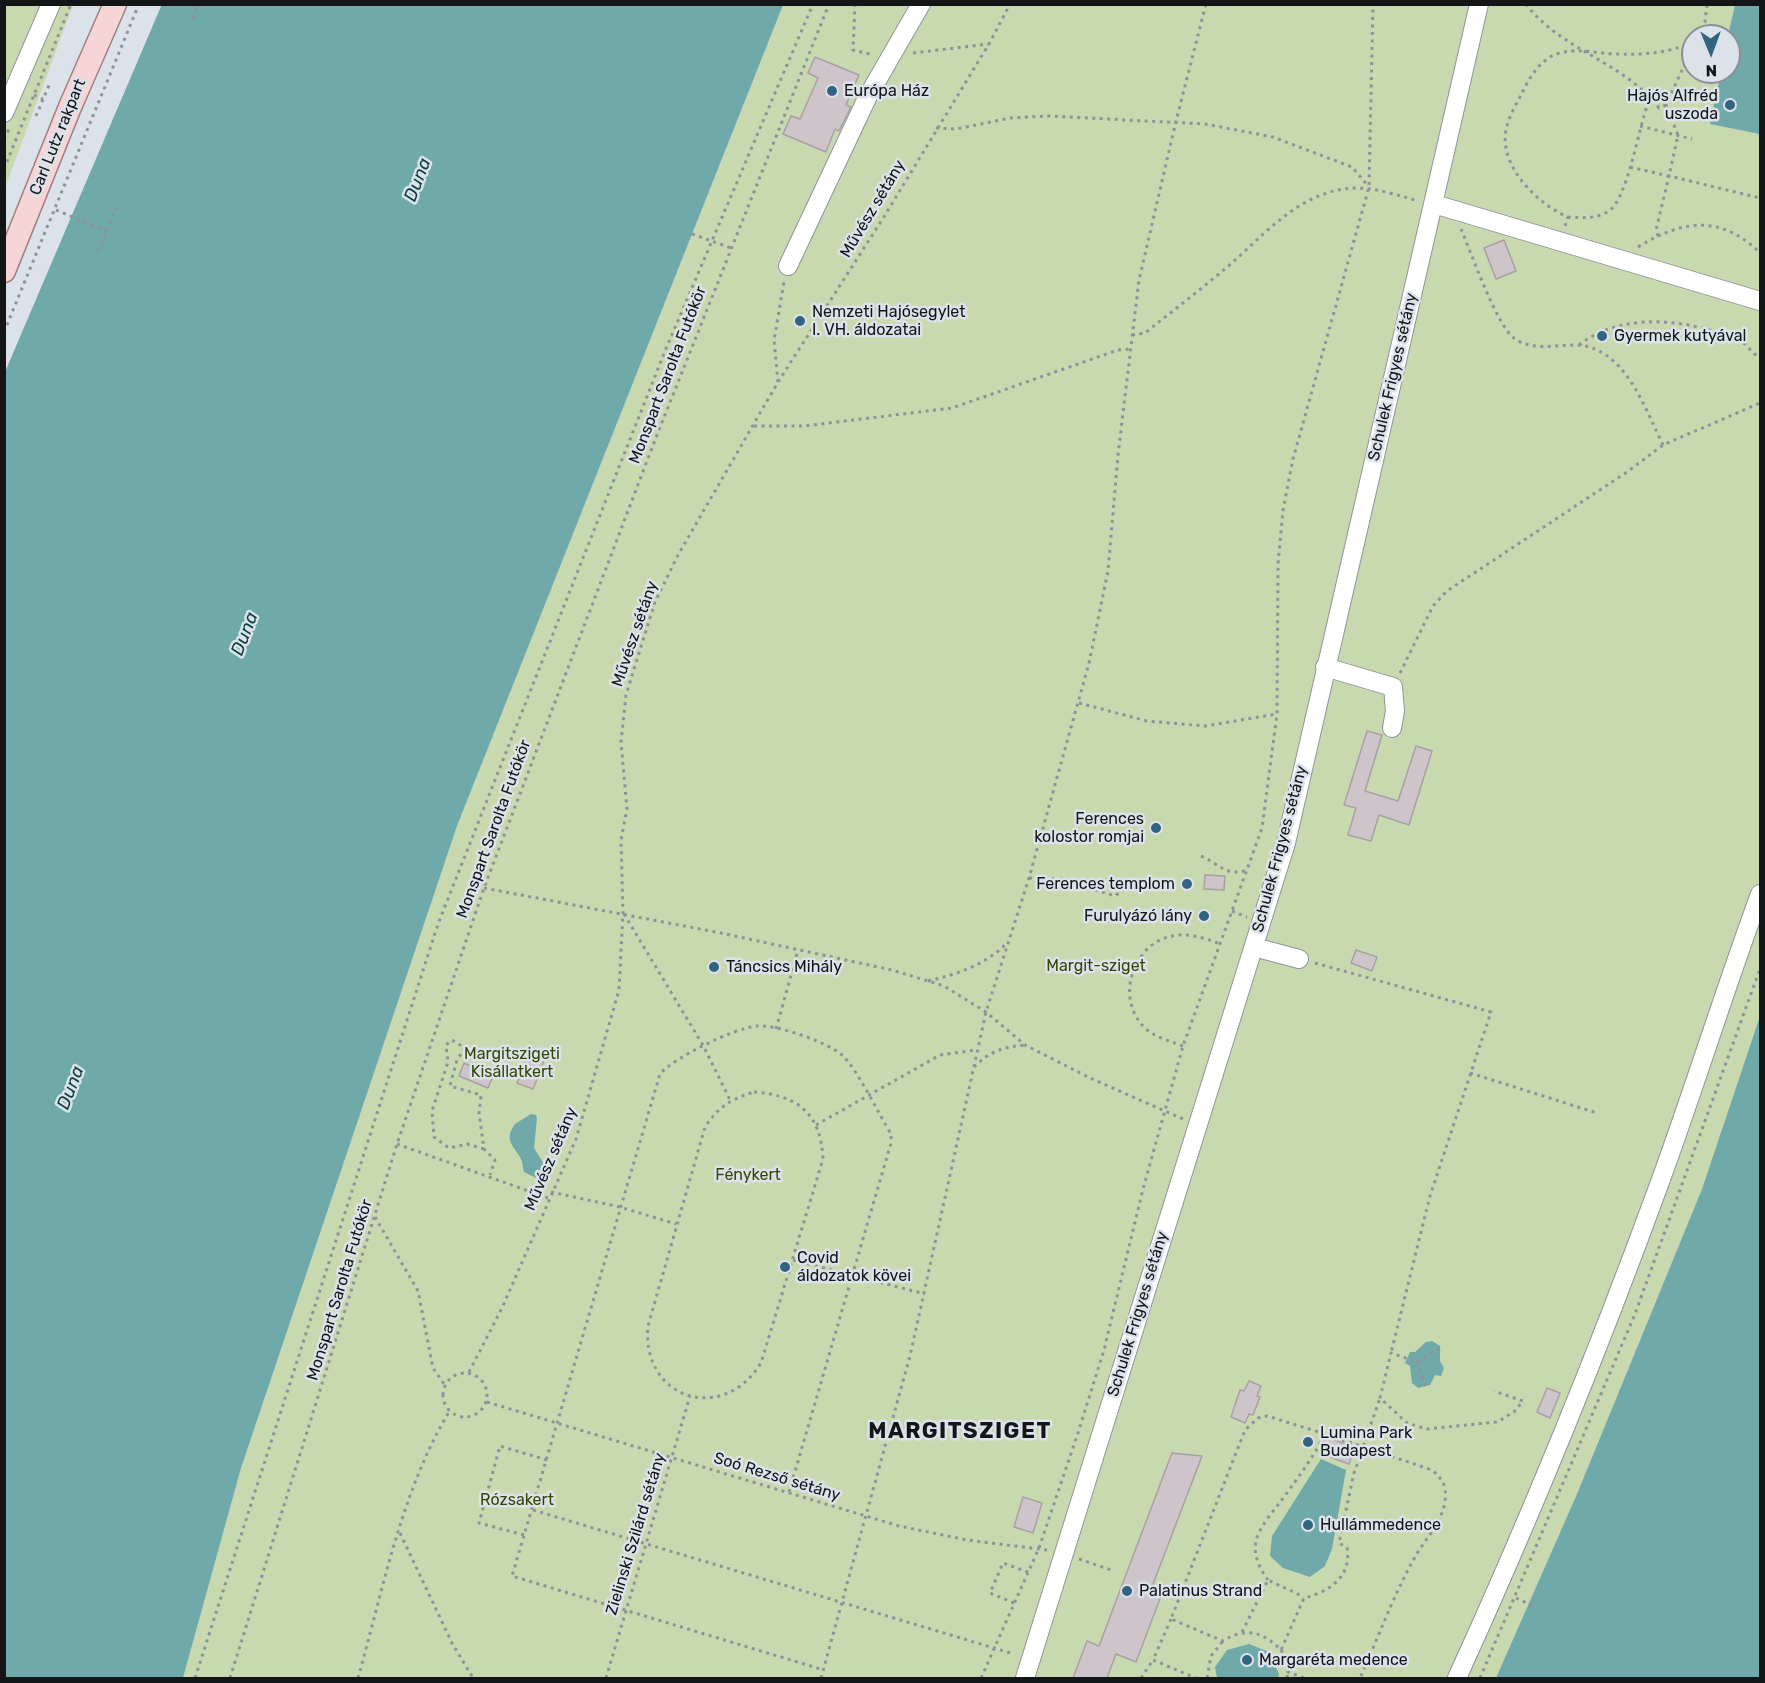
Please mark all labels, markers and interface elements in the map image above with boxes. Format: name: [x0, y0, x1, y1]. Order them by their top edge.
north arrow: [1681, 24, 1741, 84]
text: N: [1705, 61, 1717, 80]
street label: Carl Lutz rakpart: [26, 76, 90, 198]
place label: Európa Ház: [844, 81, 929, 101]
marker: Európa Ház: [825, 84, 839, 98]
place label: Hajós Alfréd uszoda: [1627, 86, 1718, 124]
marker: Hajós Alfréd uszoda: [1723, 98, 1737, 112]
water label: Duna: [400, 155, 436, 205]
street label: Művész sétány: [836, 157, 910, 261]
street label: Monspart Sarolta Futókör: [625, 284, 711, 466]
street label: Schulek Frigyes sétány: [1364, 291, 1422, 463]
place label: Nemzeti Hajósegylet I. VH. áldozatai: [812, 302, 966, 340]
marker: Nemzeti Hajósegylet I. VH. áldozatai: [793, 314, 807, 328]
place label: Gyermek kutyával: [1614, 326, 1746, 346]
marker: Gyermek kutyával: [1595, 329, 1609, 343]
street label: Művész sétány: [608, 579, 662, 689]
water label: Duna: [227, 609, 263, 659]
street label: Monspart Sarolta Futókör: [453, 737, 535, 921]
street label: Schulek Frigyes sétány: [1248, 764, 1312, 934]
place label: Ferences kolostor romjai: [1034, 809, 1144, 847]
marker: Ferences kolostor romjai: [1149, 821, 1163, 835]
place label: Ferences templom: [1036, 874, 1175, 894]
marker: Ferences templom: [1180, 877, 1194, 891]
place label: Furulyázó lány: [1084, 906, 1192, 926]
marker: Furulyázó lány: [1197, 909, 1211, 923]
park label: Margit-sziget: [1046, 956, 1146, 976]
place label: Táncsics Mihály: [726, 957, 842, 977]
marker: Táncsics Mihály: [707, 960, 721, 974]
park label: Margitszigeti Kisállatkert: [464, 1044, 560, 1082]
water label: Duna: [53, 1063, 89, 1113]
street label: Művész sétány: [521, 1104, 581, 1214]
park label: Fénykert: [715, 1165, 781, 1185]
street label: Monspart Sarolta Futókör: [303, 1197, 377, 1383]
street label: Schulek Frigyes sétány: [1104, 1229, 1172, 1399]
place label: Covid áldozatok kövei: [797, 1248, 911, 1286]
marker: Covid áldozatok kövei: [778, 1260, 792, 1274]
district label: MARGITSZIGET: [868, 1419, 1052, 1445]
place label: Lumina Park Budapest: [1320, 1423, 1412, 1461]
marker: Lumina Park Budapest: [1301, 1435, 1315, 1449]
street label: Soó Rezső sétány: [711, 1449, 843, 1505]
street label: Zielinski Szilárd sétány: [602, 1451, 670, 1617]
park label: Rózsakert: [480, 1490, 554, 1510]
place label: Hullámmedence: [1320, 1515, 1441, 1535]
marker: Hullámmedence: [1301, 1518, 1315, 1532]
place label: Palatinus Strand: [1139, 1581, 1262, 1601]
marker: Palatinus Strand: [1120, 1584, 1134, 1598]
place label: Margaréta medence: [1259, 1650, 1408, 1670]
marker: Margaréta medence: [1240, 1653, 1254, 1667]

